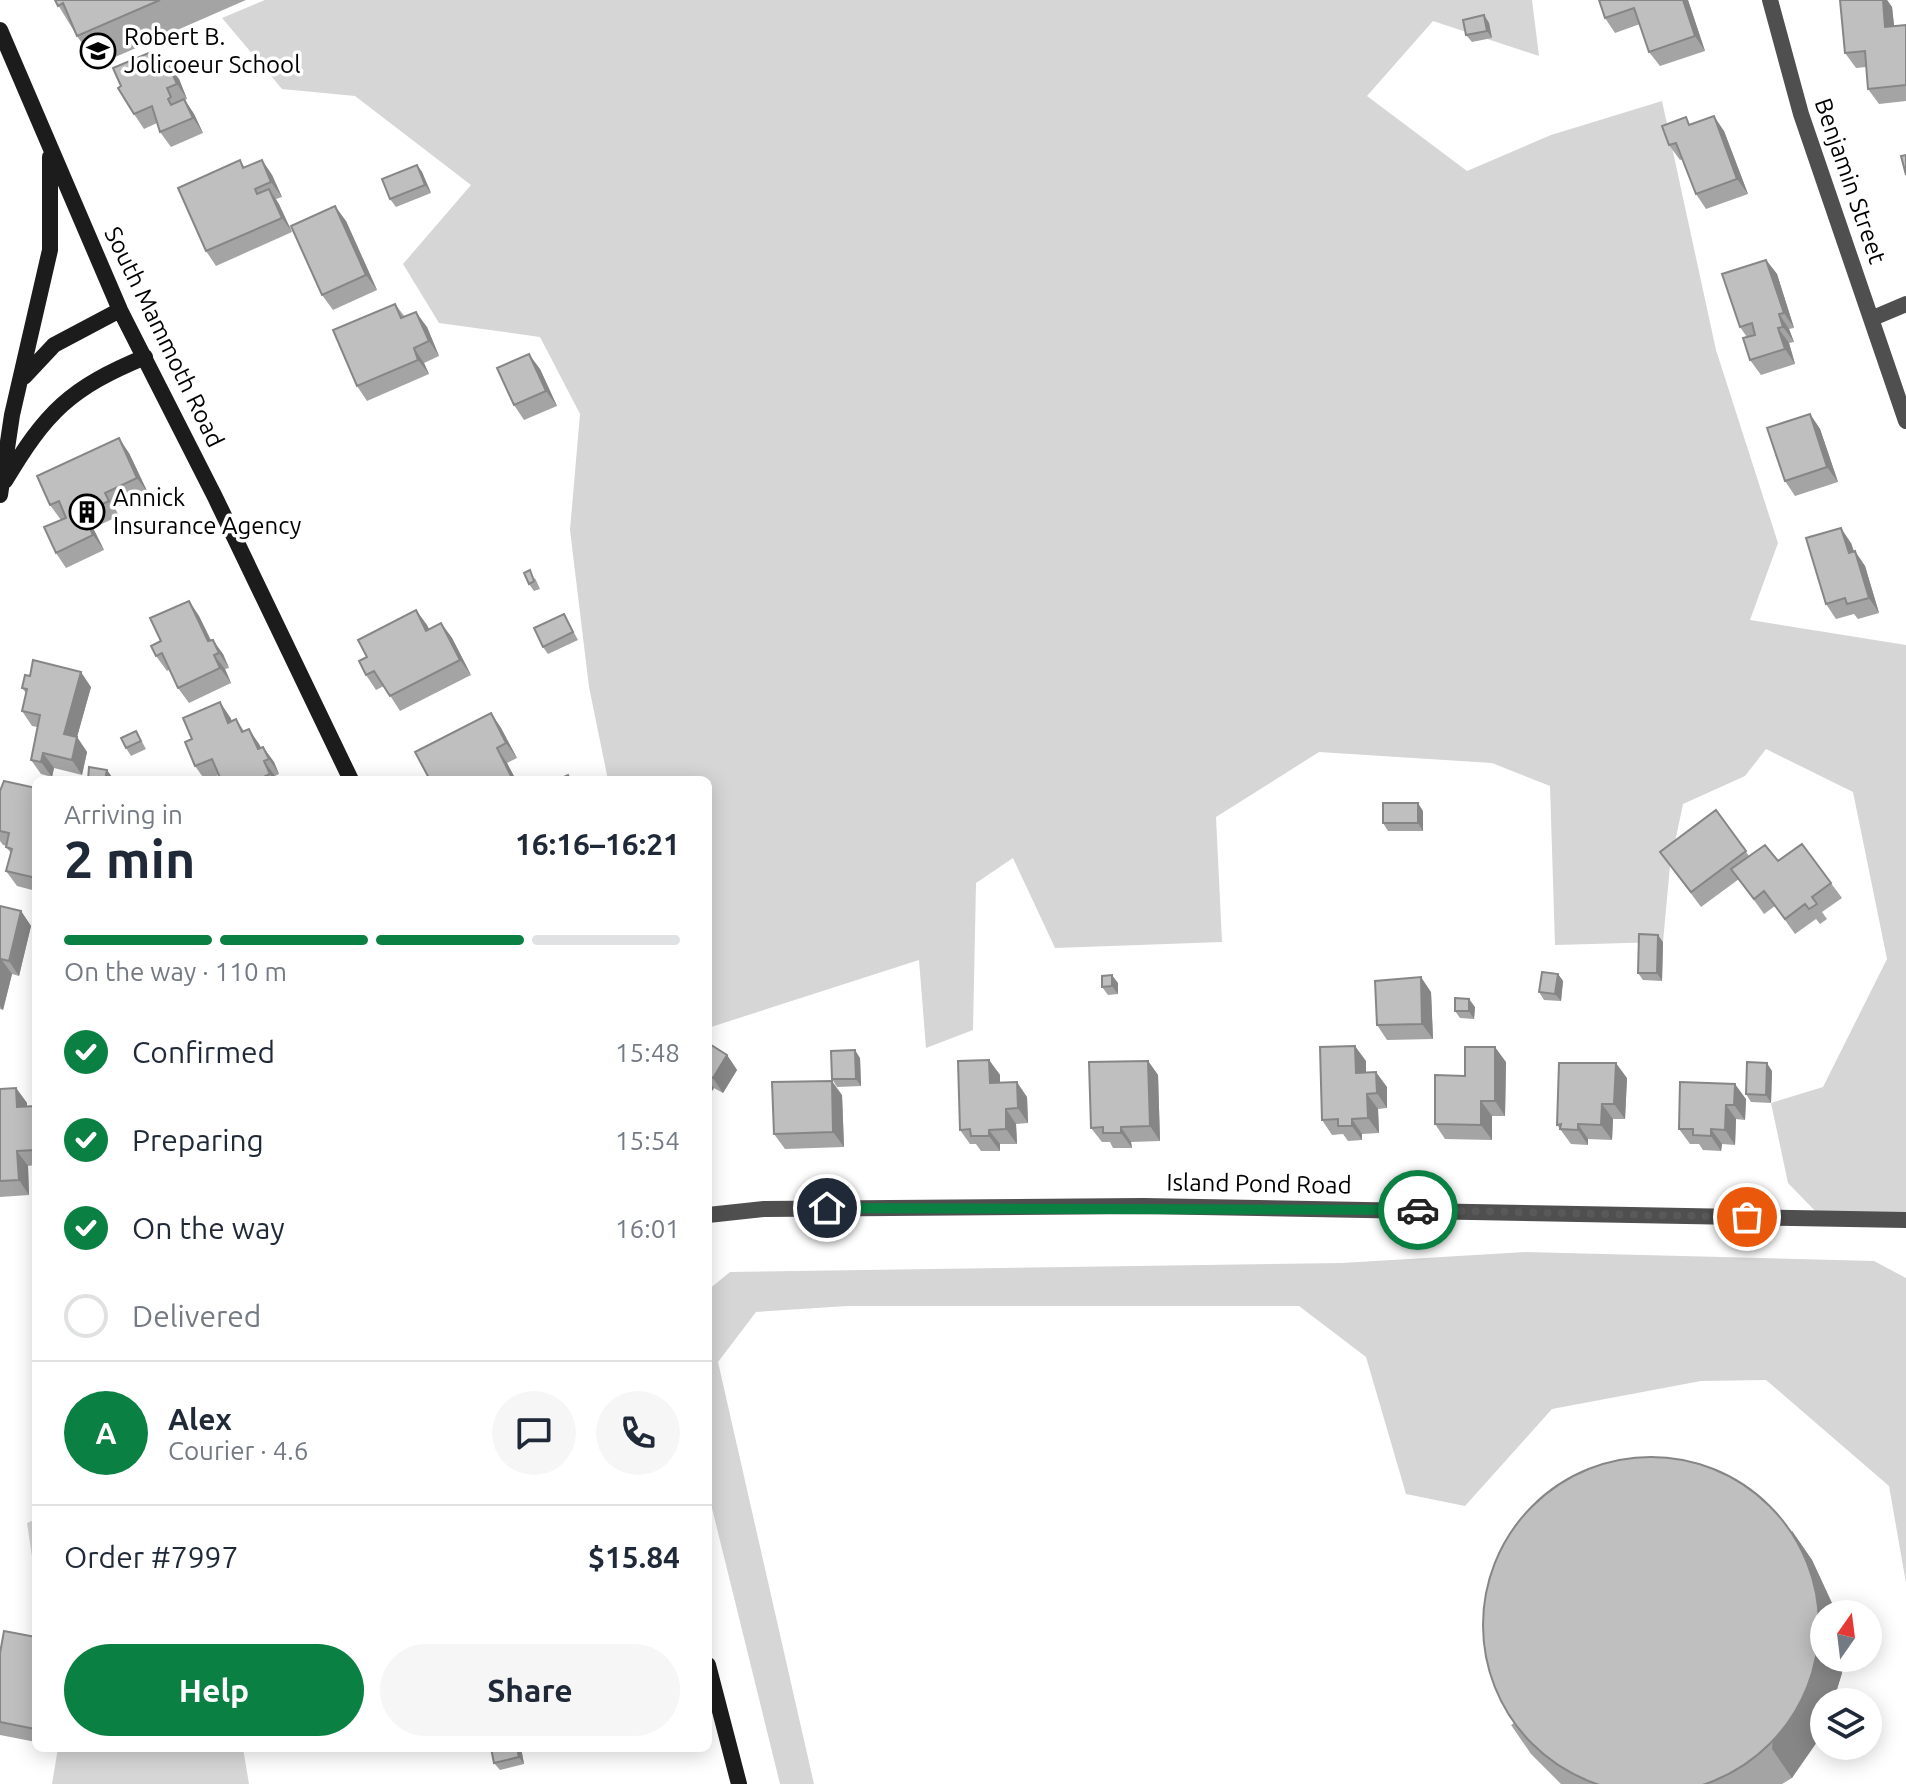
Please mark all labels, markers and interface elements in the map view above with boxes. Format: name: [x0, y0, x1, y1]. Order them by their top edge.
place label: Robert B. Jolicoeur School: [124, 23, 300, 78]
school or university icon: Robert B. Jolicoeur School: [79, 32, 117, 70]
street label: Benjamin Street: [1810, 95, 1892, 268]
street label: South Mammoth Road: [99, 222, 230, 451]
place label: Annick Insurance Agency: [113, 484, 302, 539]
building icon: Annick Insurance Agency: [68, 493, 106, 531]
text: Arriving in: [64, 800, 183, 829]
text: 16:16–16:21: [515, 827, 680, 861]
text: 2 min: [64, 830, 195, 888]
text: On the way · 110 m: [64, 957, 287, 986]
icon: check: [64, 1030, 108, 1074]
text: Confirmed: [132, 1035, 275, 1069]
text: 15:48: [615, 1038, 680, 1067]
icon: check: [64, 1118, 108, 1162]
text: Preparing: [132, 1123, 264, 1157]
text: 15:54: [615, 1126, 680, 1155]
street label: Island Pond Road: [1166, 1168, 1352, 1199]
courier: [1378, 1170, 1458, 1250]
pin: [793, 1174, 861, 1242]
pin: [1713, 1183, 1781, 1251]
icon: home: [805, 1186, 849, 1230]
icon: car: [1396, 1188, 1440, 1232]
icon: bag: [1725, 1195, 1769, 1239]
icon: check: [64, 1206, 108, 1250]
text: On the way: [132, 1211, 285, 1245]
text: 16:01: [615, 1214, 680, 1243]
text: Delivered: [132, 1299, 261, 1333]
button: chat: [492, 1391, 576, 1475]
button: phone: [596, 1391, 680, 1475]
text: Alex: [168, 1402, 232, 1436]
text: A: [95, 1416, 117, 1450]
text: Courier · 4.6: [168, 1436, 308, 1465]
text: Order #7997: [64, 1540, 238, 1574]
text: $15.84: [588, 1540, 680, 1574]
north arrow: [1810, 1600, 1882, 1672]
map controls: [1810, 1600, 1882, 1760]
button: Help: [64, 1644, 364, 1736]
button: Share: [380, 1644, 680, 1736]
button: layers: [1810, 1688, 1882, 1760]

